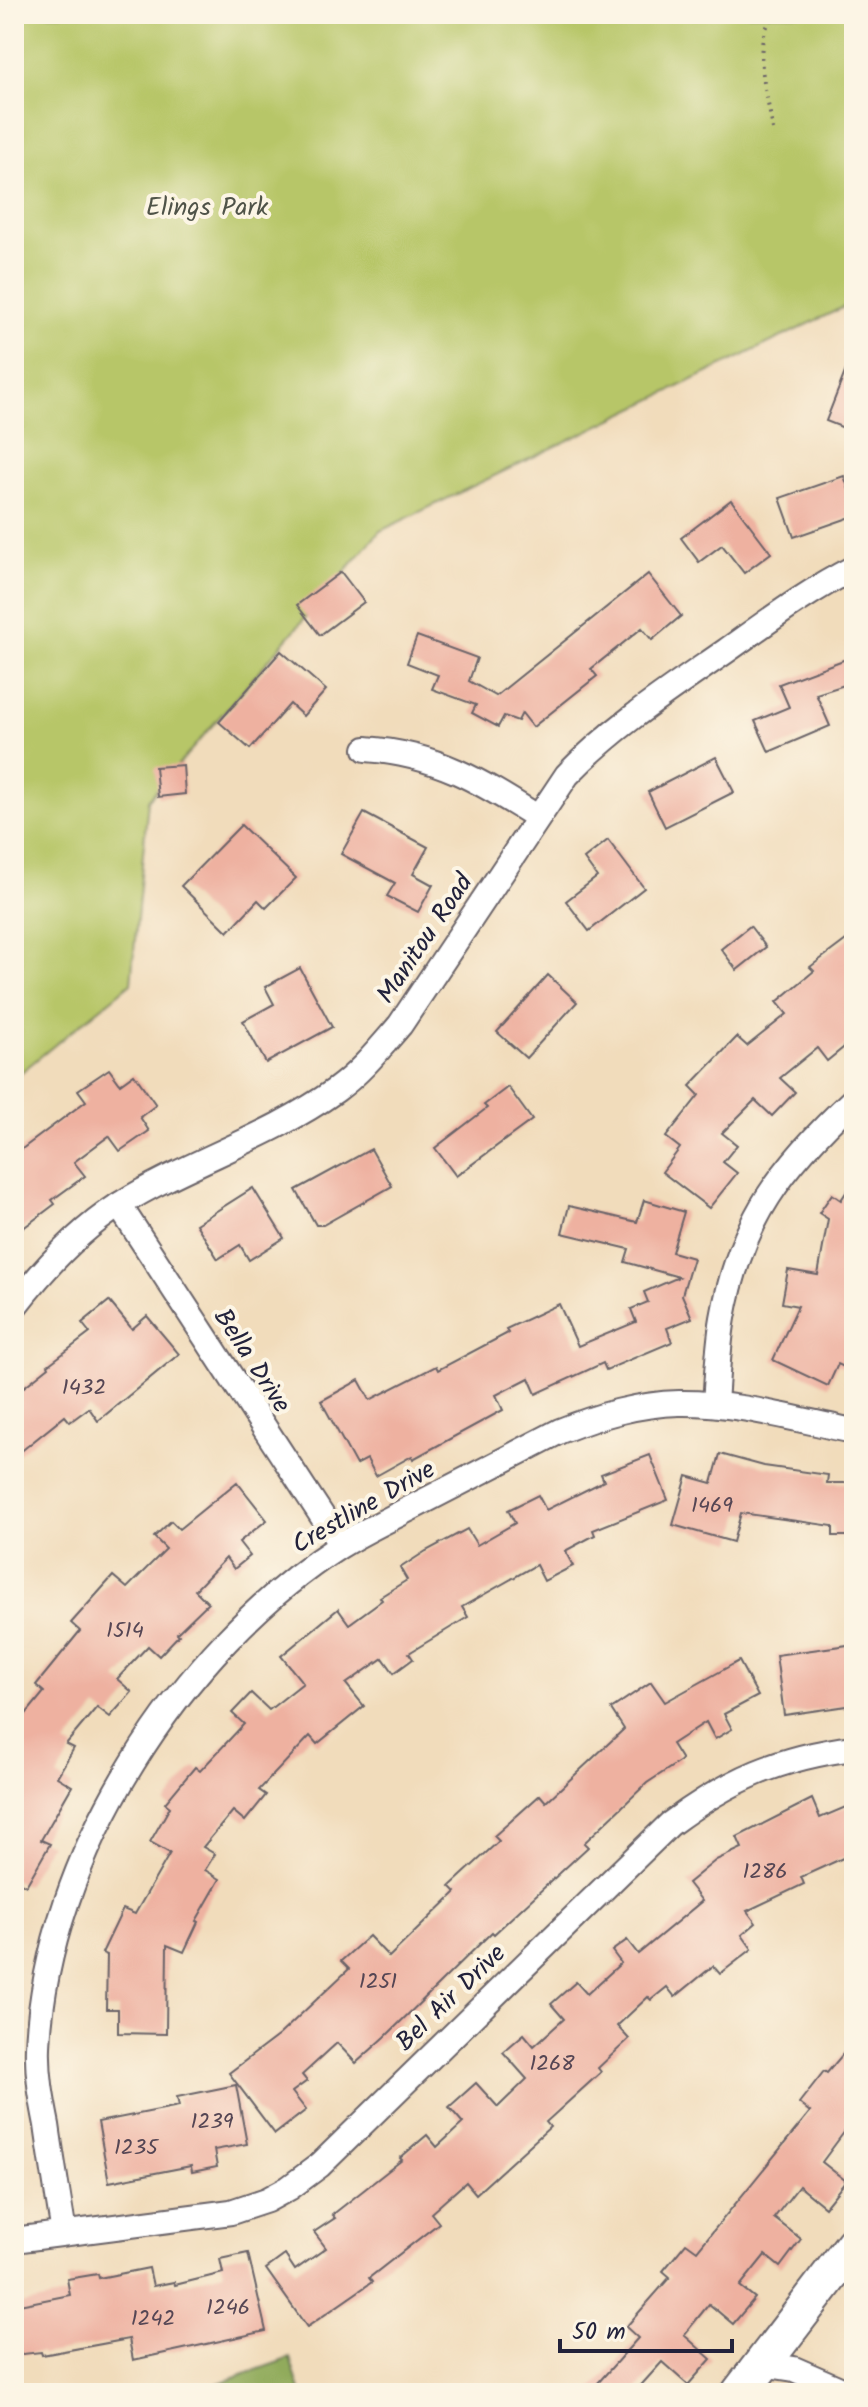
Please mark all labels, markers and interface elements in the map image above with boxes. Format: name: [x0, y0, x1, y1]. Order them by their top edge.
park label: Elings Park: [146, 187, 269, 229]
street label: Manitou Road: [366, 864, 485, 1013]
street label: Bella Drive: [202, 1300, 301, 1422]
house number: 1432: [62, 1371, 106, 1406]
street label: Crestline Drive: [284, 1449, 444, 1566]
house number: 1469: [691, 1489, 733, 1524]
house number: 1514: [106, 1614, 144, 1649]
house number: 1286: [742, 1855, 788, 1890]
street label: Bel Air Drive: [386, 1934, 517, 2062]
house number: 1251: [359, 1965, 397, 2000]
house number: 1268: [529, 2047, 575, 2082]
house number: 1239: [191, 2105, 234, 2140]
house number: 1235: [114, 2131, 159, 2166]
house number: 1246: [206, 2291, 250, 2326]
house number: 1242: [131, 2302, 175, 2337]
scale bar: [560, 2303, 732, 2353]
text: 50 m: [572, 2313, 626, 2352]

